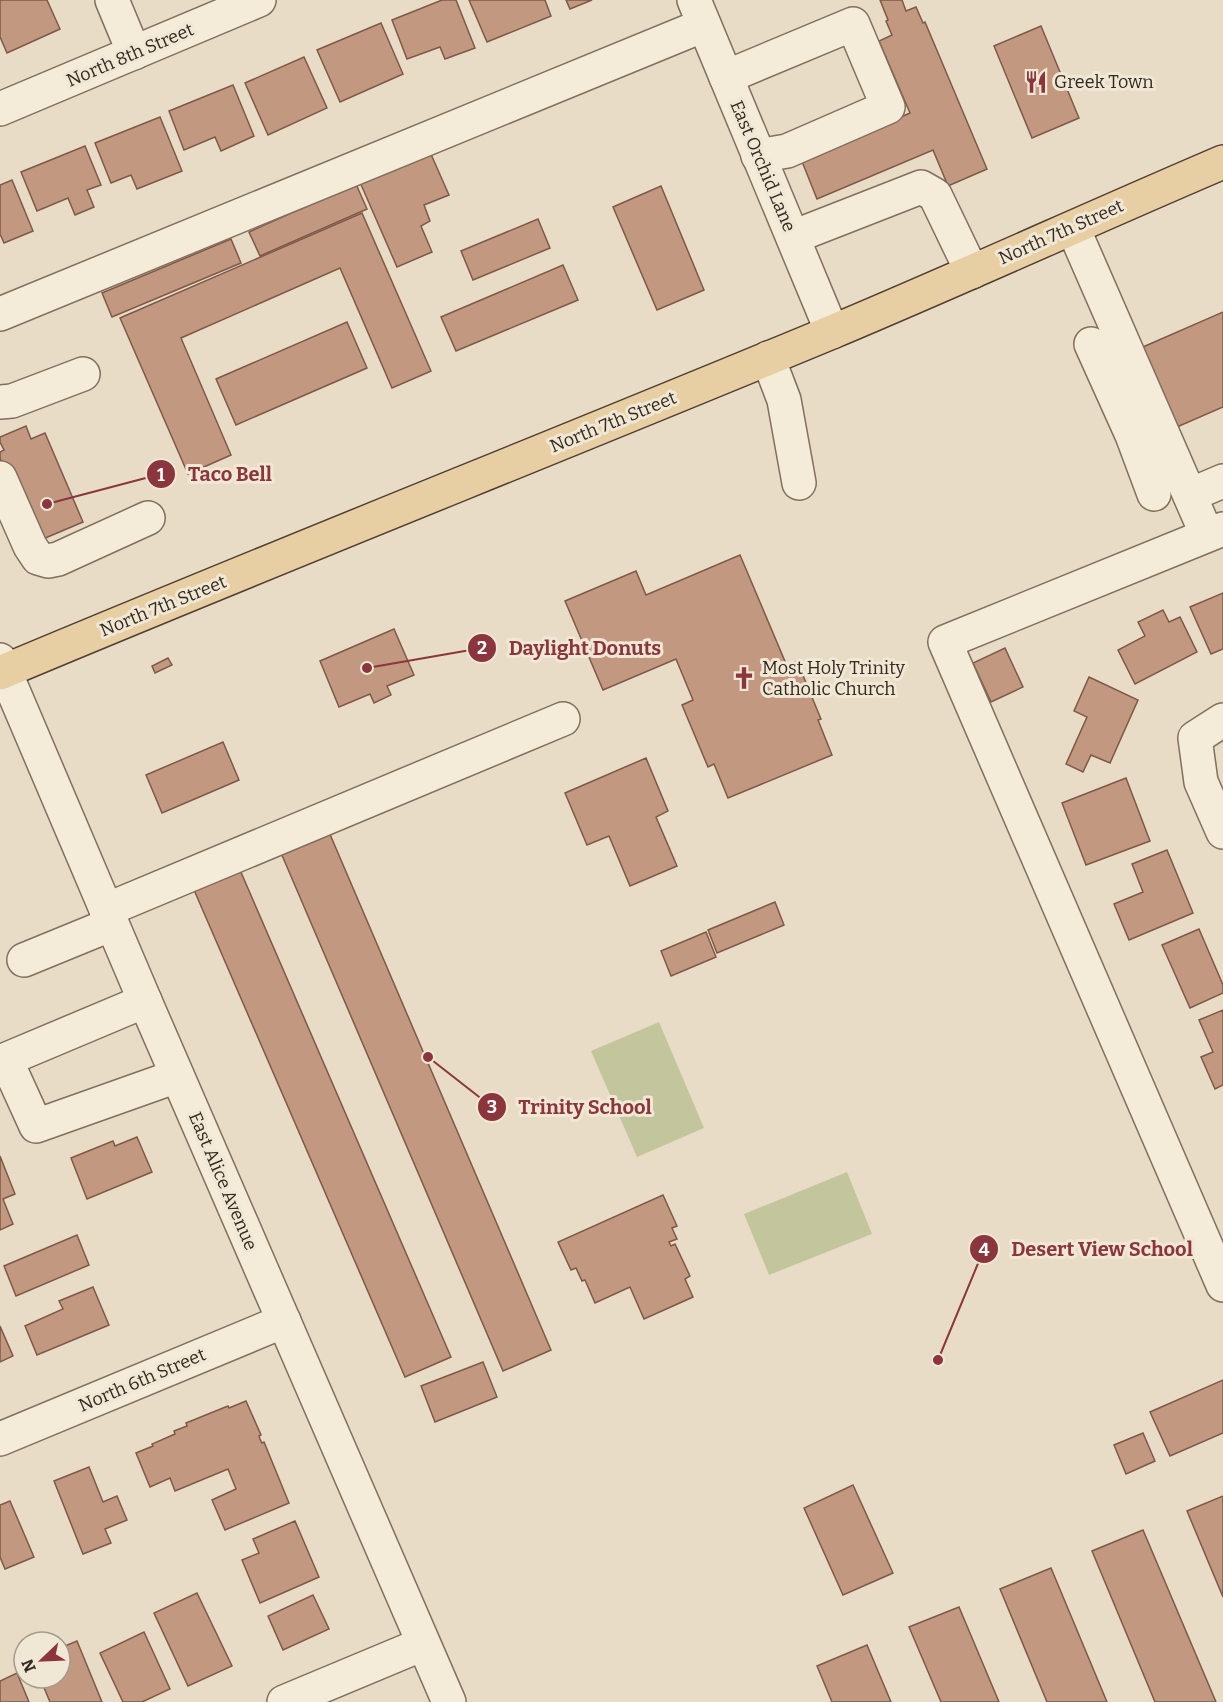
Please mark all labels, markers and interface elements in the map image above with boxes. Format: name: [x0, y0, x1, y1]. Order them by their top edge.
street label: North 8th Street: [63, 18, 197, 92]
restaurant icon: Greek Town: [1023, 69, 1049, 95]
place label: Greek Town: [1054, 71, 1154, 93]
street label: East Orchid Lane: [725, 97, 801, 235]
street label: North 7th Street: [995, 194, 1127, 269]
street label: North 7th Street: [547, 386, 680, 457]
callout: Taco Bell: [146, 455, 284, 493]
text: Taco Bell: [188, 462, 272, 486]
text: 1: [157, 464, 165, 486]
street label: North 7th Street: [97, 570, 230, 641]
callout: Daylight Donuts: [467, 629, 673, 667]
text: Daylight Donuts: [509, 636, 661, 660]
text: 2: [477, 637, 487, 659]
place label: Most Holy Trinity Catholic Church: [762, 657, 906, 700]
church icon: Most Holy Trinity Catholic Church: [731, 665, 757, 691]
callout: Trinity School: [477, 1088, 664, 1126]
text: Trinity School: [518, 1095, 652, 1119]
text: 3: [487, 1096, 497, 1118]
street label: East Alice Avenue: [184, 1109, 262, 1253]
callout: Desert View School: [969, 1230, 1205, 1268]
text: Desert View School: [1011, 1237, 1193, 1261]
text: 4: [979, 1239, 990, 1261]
street label: North 6th Street: [75, 1343, 209, 1417]
north arrow: [12, 1630, 72, 1690]
text: N: [17, 1656, 40, 1675]

